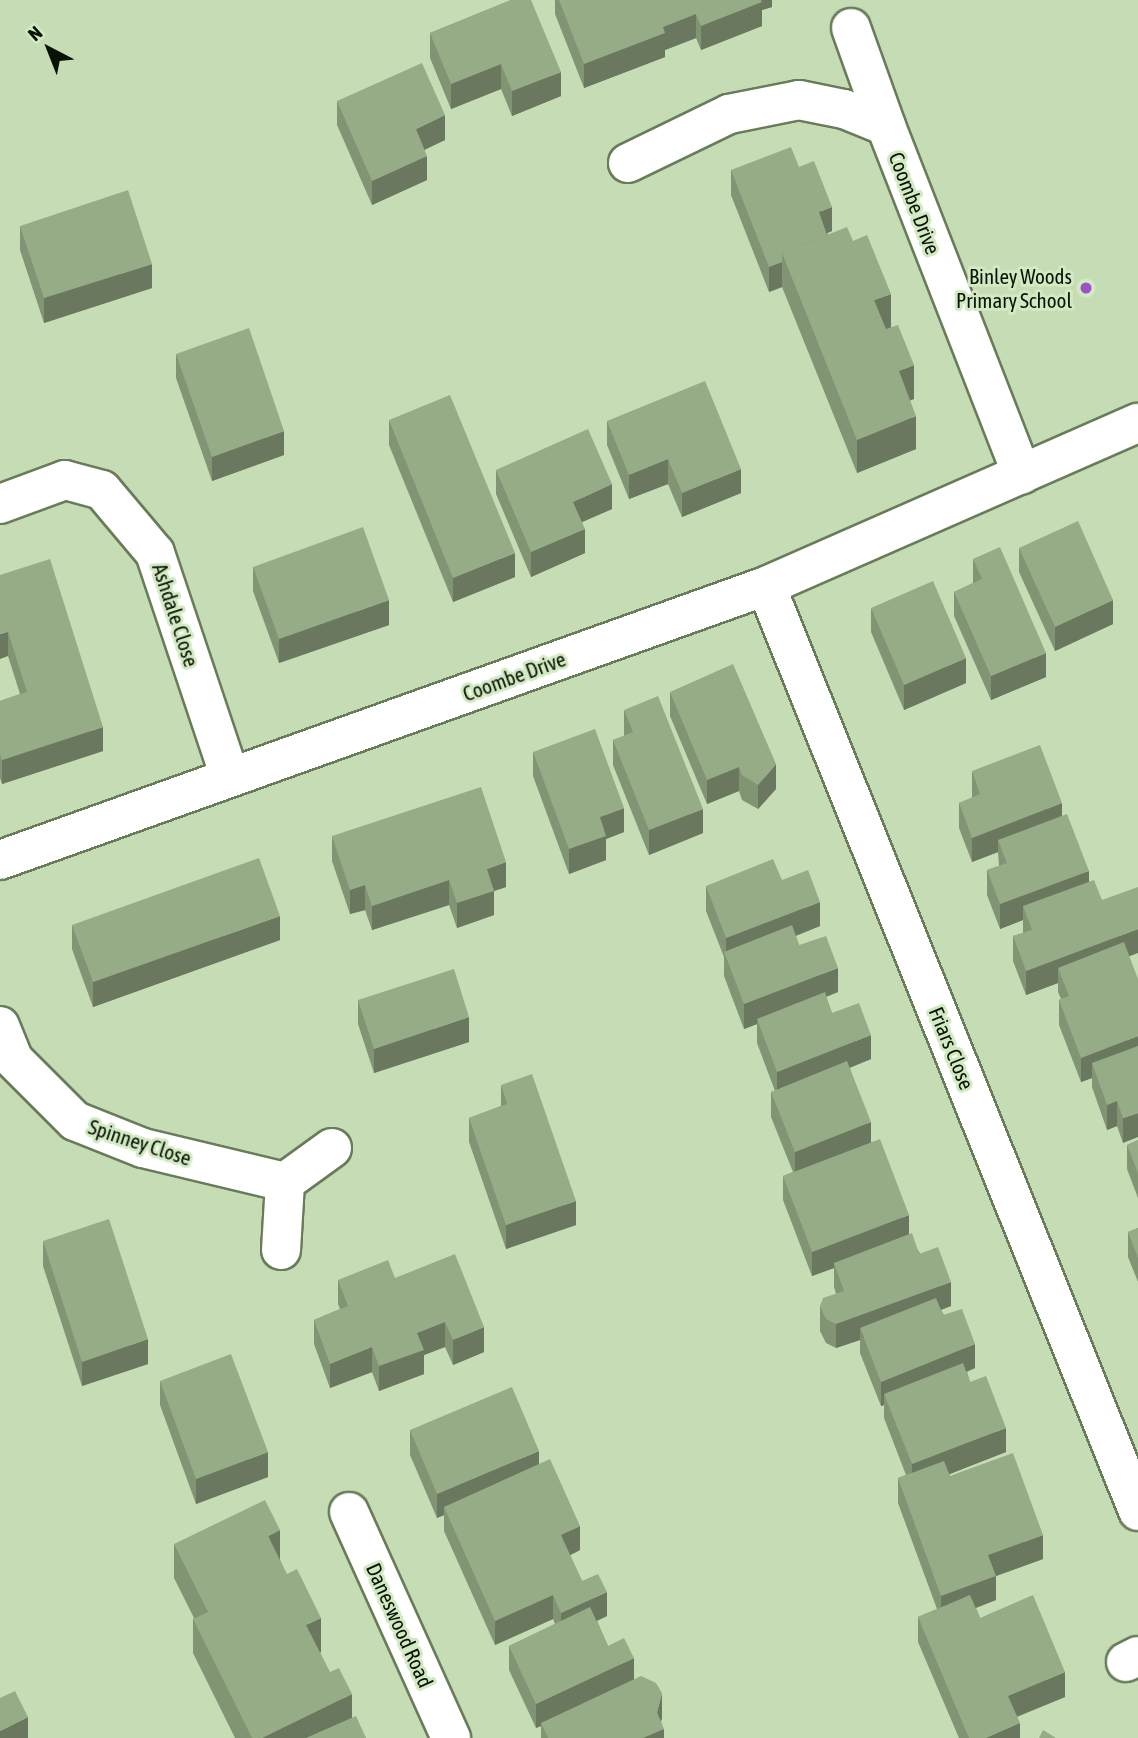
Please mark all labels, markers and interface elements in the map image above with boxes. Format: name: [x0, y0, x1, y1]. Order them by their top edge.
north arrow: [14, 14, 84, 84]
text: N: [23, 21, 46, 45]
street label: Coombe Drive: [884, 148, 946, 258]
place label: Binley Woods Primary School: [956, 263, 1072, 313]
marker: Binley Woods Primary School: [1078, 280, 1094, 296]
street label: Ashdale Close: [147, 560, 205, 670]
street label: Coombe Drive: [459, 646, 569, 706]
street label: Friars Close: [924, 1003, 980, 1093]
street label: Spinney Close: [85, 1114, 195, 1170]
street label: Daneswood Road: [361, 1559, 439, 1691]

